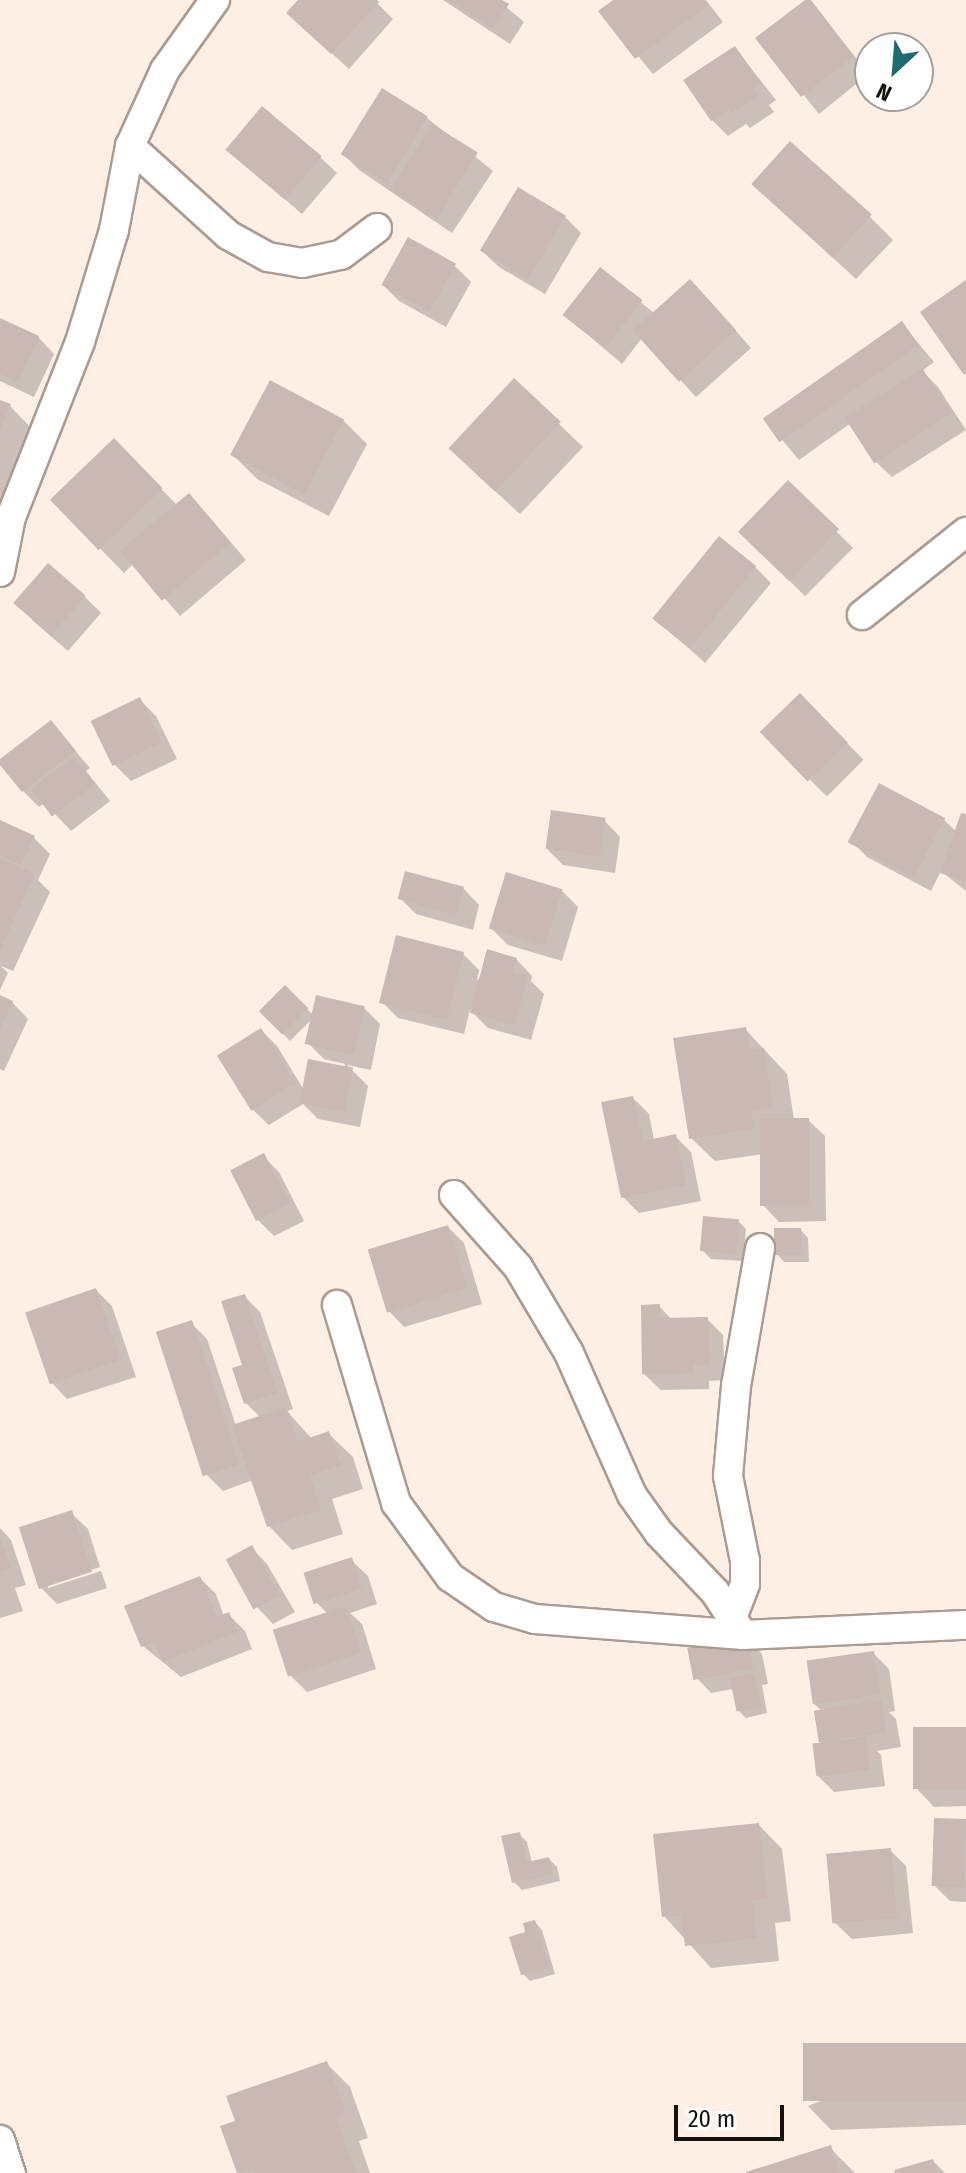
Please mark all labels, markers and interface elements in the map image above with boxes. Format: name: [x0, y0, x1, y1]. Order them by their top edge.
north arrow: [854, 32, 934, 112]
text: N: [872, 77, 896, 107]
scale bar: [678, 2089, 788, 2139]
text: 20 m: [688, 2105, 735, 2133]

